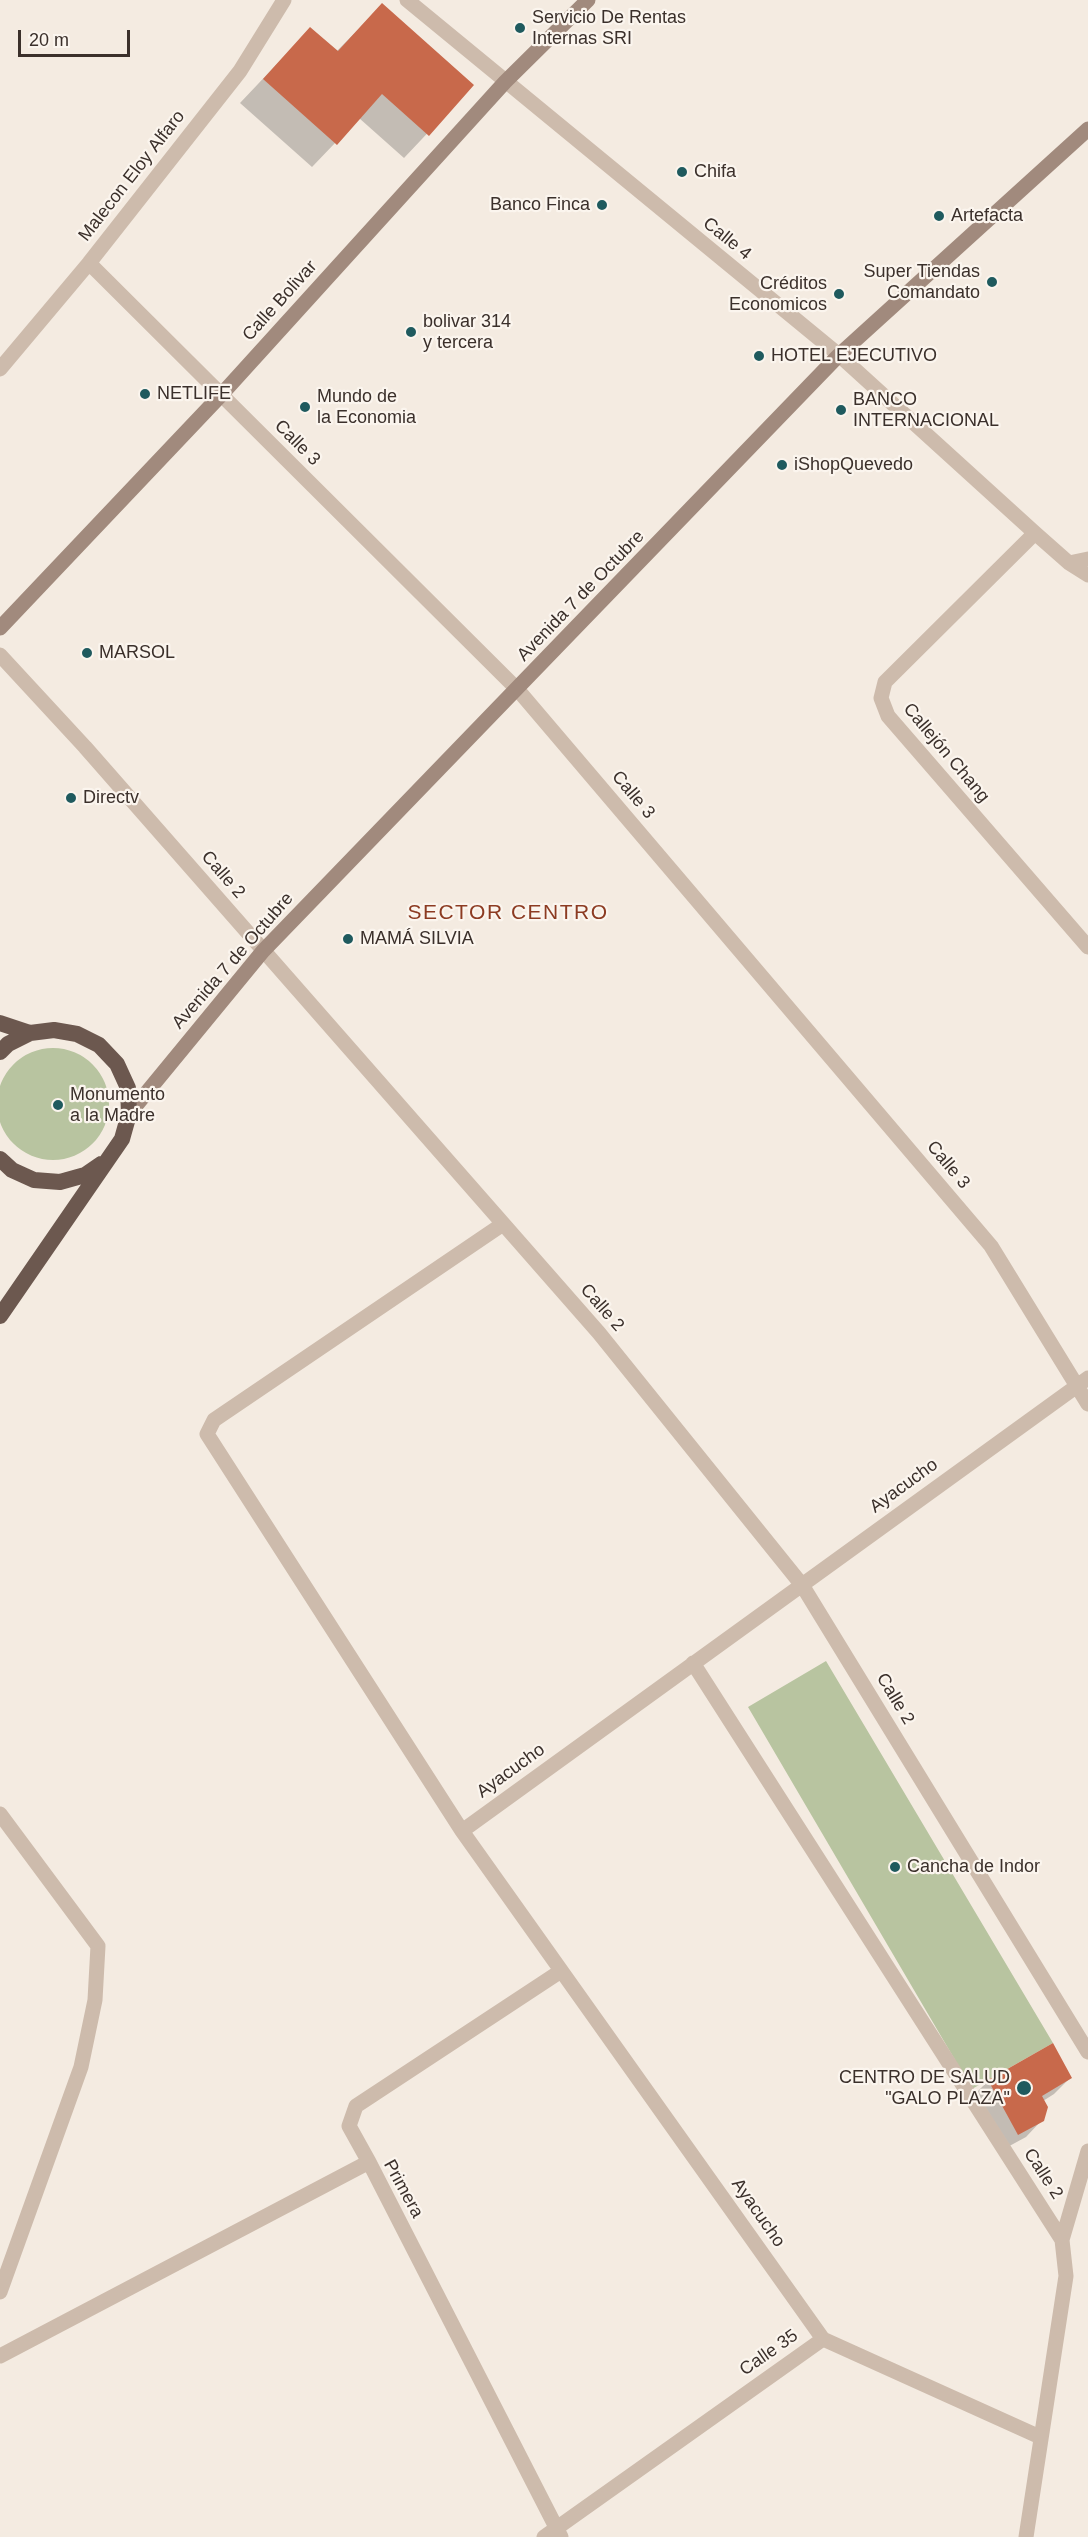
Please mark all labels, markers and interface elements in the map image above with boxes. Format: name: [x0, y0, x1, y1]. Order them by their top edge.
place label: Servicio De Rentas Internas SRI: [532, 7, 686, 50]
scale bar: [21, 18, 134, 56]
marker: Servicio De Rentas Internas SRI: [513, 21, 527, 35]
text: 20 m: [29, 30, 69, 50]
street label: Malecon Eloy Alfaro: [74, 106, 190, 246]
place label: Chifa: [694, 161, 736, 183]
marker: Chifa: [675, 165, 689, 179]
place label: Banco Finca: [490, 194, 590, 216]
marker: Banco Finca: [595, 198, 609, 212]
place label: Artefacta: [951, 205, 1023, 227]
marker: Artefacta: [932, 209, 946, 223]
street label: Calle 4: [698, 213, 756, 265]
street label: Calle Bolivar: [238, 256, 322, 346]
place label: Super Tiendas Comandato: [864, 261, 980, 304]
place label: Créditos Economicos: [729, 273, 827, 316]
marker: Super Tiendas Comandato: [985, 275, 999, 289]
marker: Créditos Economicos: [832, 287, 846, 301]
place label: bolivar 314 y tercera: [423, 311, 511, 354]
marker: bolivar 314 y tercera: [404, 325, 418, 339]
place label: HOTEL EJECUTIVO: [771, 345, 937, 367]
marker: HOTEL EJECUTIVO: [752, 349, 766, 363]
place label: NETLIFE: [157, 383, 231, 405]
place label: Mundo de la Economia: [317, 386, 416, 428]
marker: NETLIFE: [138, 387, 152, 401]
place label: BANCO INTERNACIONAL: [853, 389, 999, 432]
marker: Mundo de la Economia: [298, 400, 312, 414]
marker: BANCO INTERNACIONAL: [834, 403, 848, 417]
street label: Calle 3: [270, 416, 324, 470]
place label: iShopQuevedo: [794, 454, 913, 476]
marker: iShopQuevedo: [775, 458, 789, 472]
street label: Avenida 7 de Octubre: [513, 526, 649, 666]
place label: MARSOL: [99, 642, 175, 664]
marker: MARSOL: [80, 646, 94, 660]
street label: Callejón Chang: [898, 699, 994, 807]
street label: Calle 3: [607, 767, 659, 823]
place label: Directv: [83, 787, 139, 809]
marker: Directv: [64, 791, 78, 805]
street label: Calle 2: [196, 847, 250, 903]
street label: Avenida 7 de Octubre: [168, 888, 298, 1034]
district label: SECTOR CENTRO: [407, 900, 609, 926]
place label: MAMÁ SILVIA: [360, 928, 474, 950]
marker: MAMÁ SILVIA: [341, 932, 355, 946]
place label: Monumento a la Madre: [70, 1084, 165, 1126]
marker: Monumento a la Madre: [51, 1098, 65, 1112]
street label: Calle 3: [922, 1137, 974, 1193]
street label: Calle 2: [575, 1280, 629, 1336]
street label: Ayacucho: [866, 1454, 942, 1518]
street label: Calle 2: [871, 1669, 919, 1729]
street label: Ayacucho: [473, 1739, 549, 1803]
place label: Cancha de Indor: [907, 1856, 1040, 1878]
marker: Cancha de Indor: [888, 1860, 902, 1874]
place label: CENTRO DE SALUD "GALO PLAZA": [839, 2067, 1010, 2110]
marker: CENTRO DE SALUD "GALO PLAZA": [1015, 2079, 1033, 2097]
street label: Calle 2: [1019, 2145, 1067, 2203]
street label: Primera: [378, 2156, 428, 2222]
street label: Ayacucho: [727, 2175, 789, 2251]
street label: Calle 35: [736, 2325, 802, 2381]

